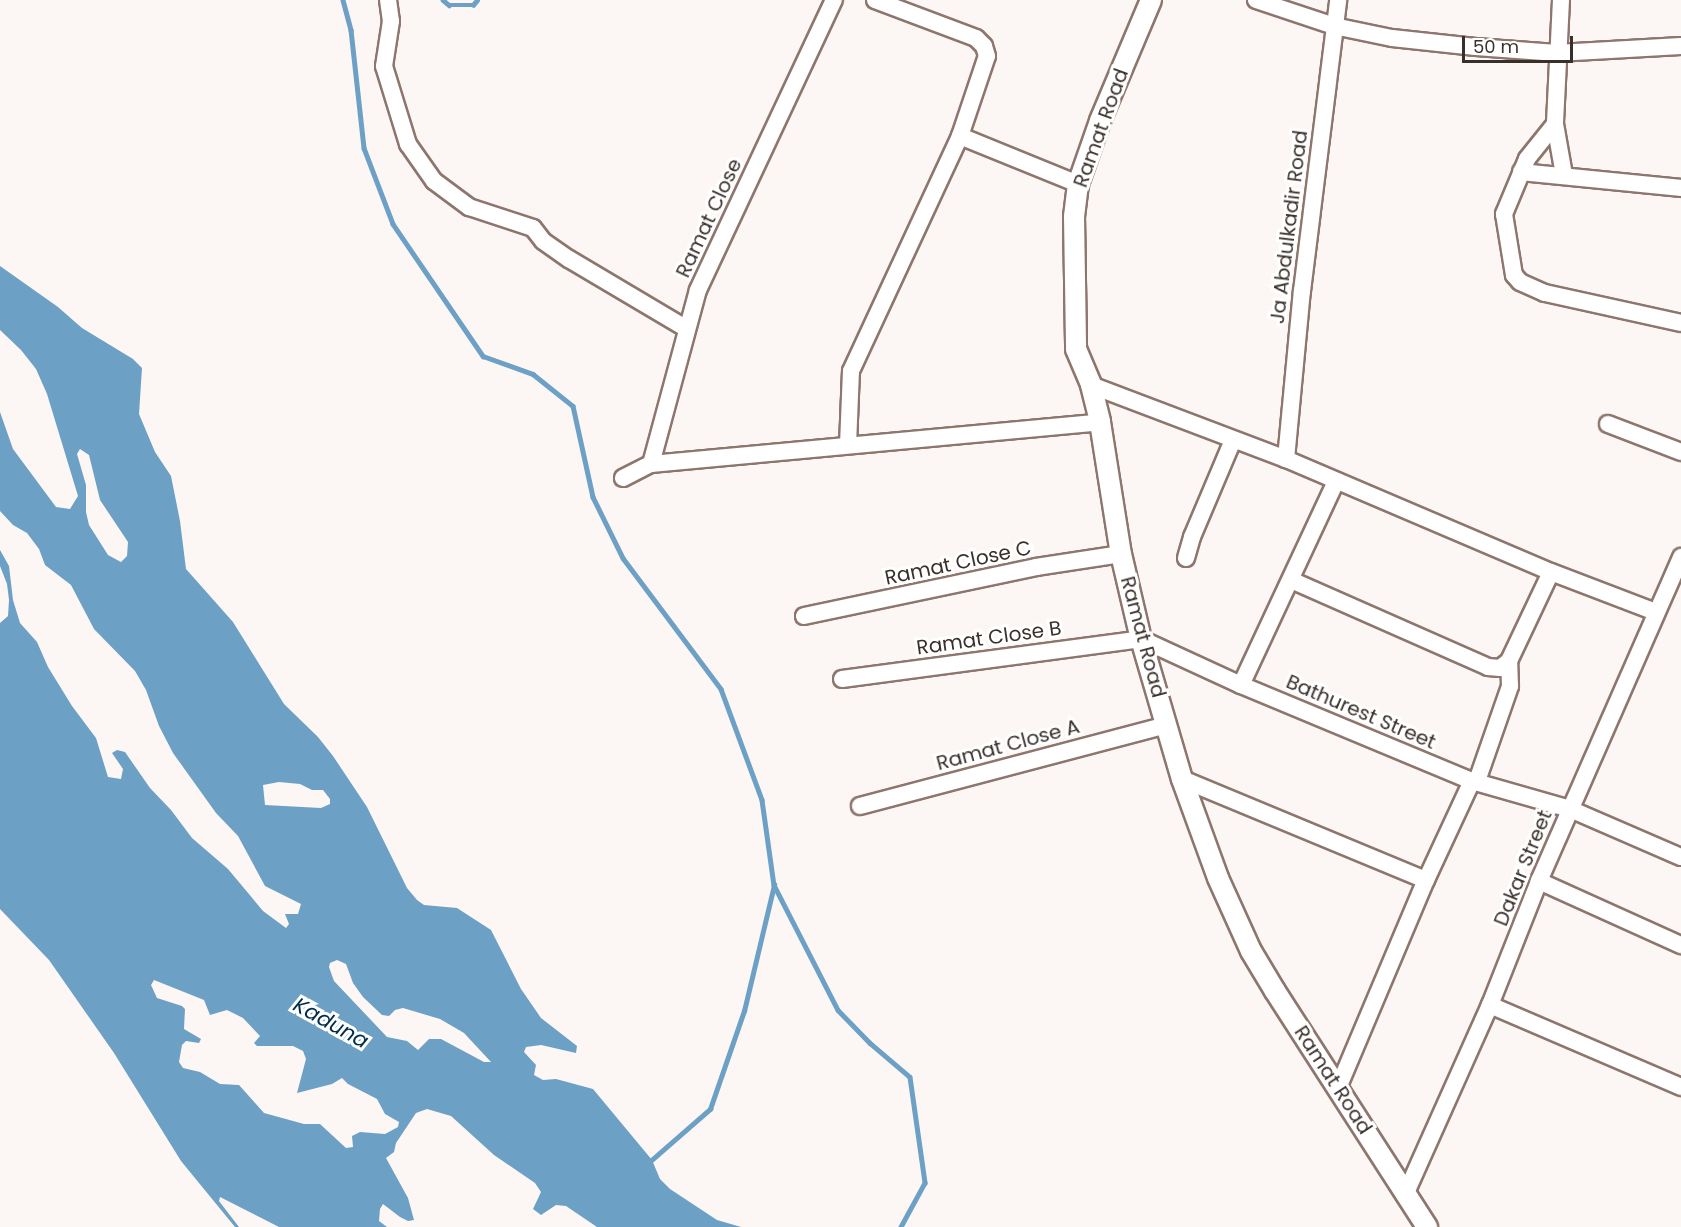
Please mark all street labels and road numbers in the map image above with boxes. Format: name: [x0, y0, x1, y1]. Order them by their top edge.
street label: Ramat Road: [1068, 65, 1134, 191]
street label: Ja Abdulkadir Road: [1265, 129, 1313, 325]
street label: Ramat Close: [671, 155, 747, 281]
street label: Ramat Close C: [883, 536, 1033, 590]
street label: Ramat Road: [1115, 574, 1171, 700]
street label: Ramat Close B: [915, 616, 1063, 660]
street label: Bathurest Street: [1283, 670, 1439, 754]
street label: Ramat Close A: [934, 714, 1082, 776]
street label: Dakar Street: [1489, 807, 1557, 929]
street label: Ramat Road: [1289, 1021, 1377, 1139]

